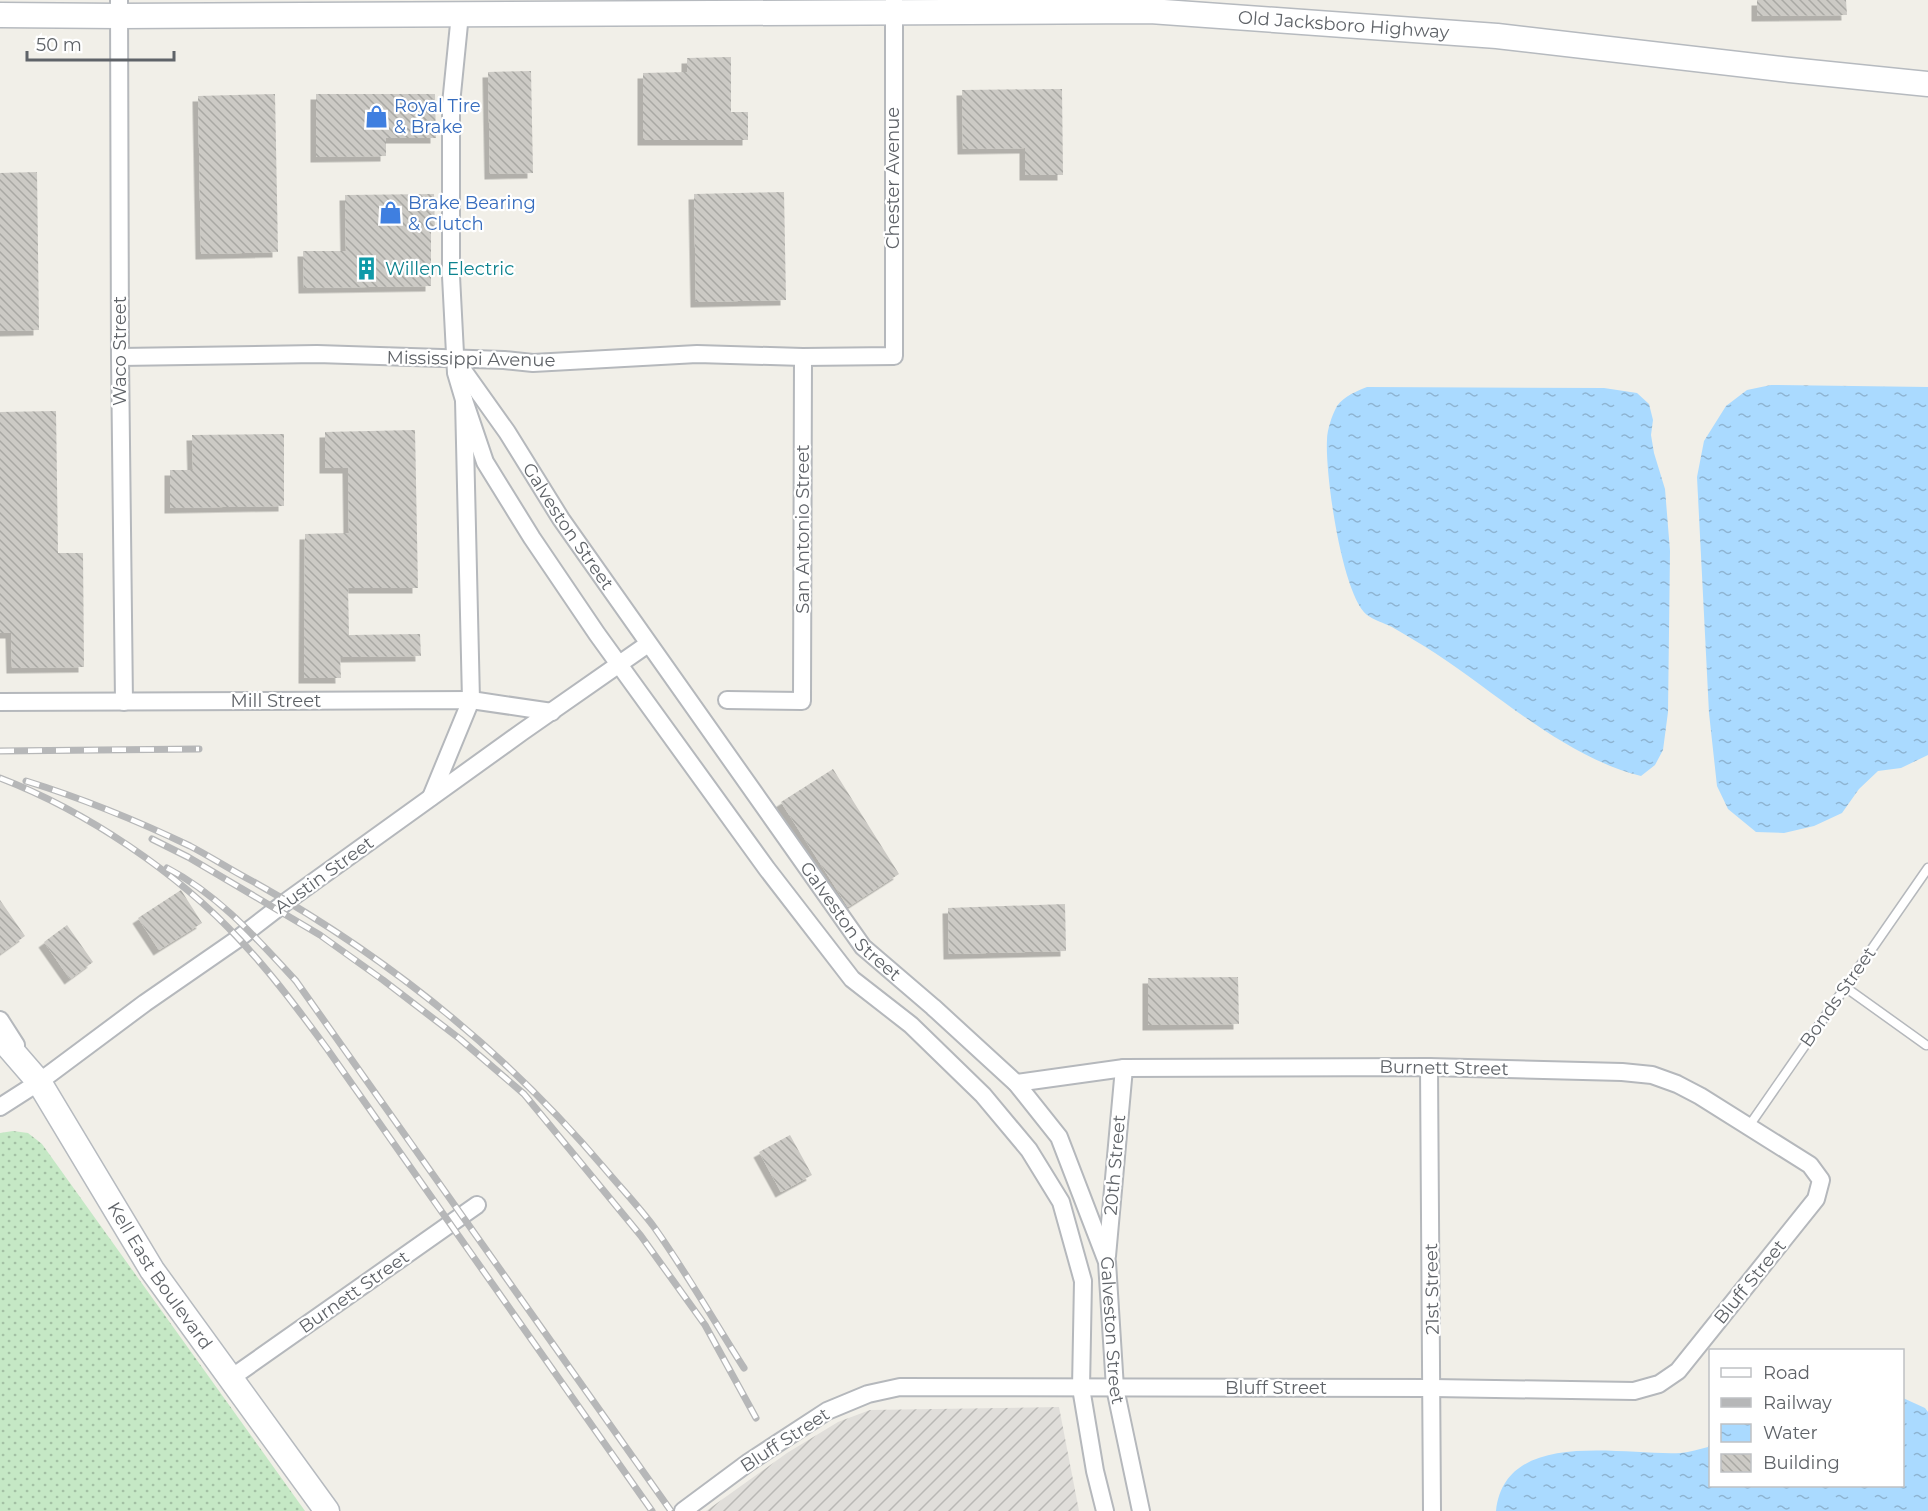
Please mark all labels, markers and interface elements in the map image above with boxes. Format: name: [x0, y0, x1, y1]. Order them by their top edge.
street label: Old Jacksboro Highway: [1237, 6, 1450, 44]
scale bar: [27, 24, 174, 62]
text: 50 m: [36, 34, 82, 56]
place label: Royal Tire & Brake: [394, 95, 481, 138]
shop icon: Royal Tire & Brake: [363, 103, 389, 129]
street label: Chester Avenue: [882, 107, 904, 249]
place label: Brake Bearing & Clutch: [408, 192, 536, 235]
shop icon: Brake Bearing & Clutch: [377, 200, 403, 226]
building icon: Willen Electric: [354, 256, 380, 282]
place label: Willen Electric: [385, 258, 514, 280]
street label: Waco Street: [109, 296, 131, 406]
street label: Mississippi Avenue: [386, 347, 556, 371]
street label: San Antonio Street: [792, 444, 814, 614]
street label: Galveston Street: [518, 459, 618, 594]
street label: Mill Street: [231, 690, 321, 712]
street label: Austin Street: [270, 832, 378, 918]
street label: Galveston Street: [795, 857, 905, 985]
street label: Bonds Street: [1795, 943, 1881, 1051]
street label: Burnett Street: [1379, 1056, 1509, 1080]
street label: 20th Street: [1100, 1114, 1130, 1216]
street label: Kell East Boulevard: [103, 1198, 217, 1354]
street label: Bluff Street: [1709, 1235, 1791, 1329]
street label: 21st Street: [1420, 1243, 1444, 1335]
street label: Burnett Street: [295, 1246, 413, 1338]
street label: Galveston Street: [1096, 1256, 1129, 1406]
legend: [1709, 1349, 1904, 1487]
text: Road: [1763, 1362, 1810, 1384]
street label: Bluff Street: [1225, 1377, 1327, 1399]
text: Railway: [1763, 1392, 1832, 1414]
street label: Bluff Street: [736, 1403, 834, 1477]
text: Water: [1763, 1422, 1818, 1444]
text: Building: [1763, 1452, 1840, 1474]

